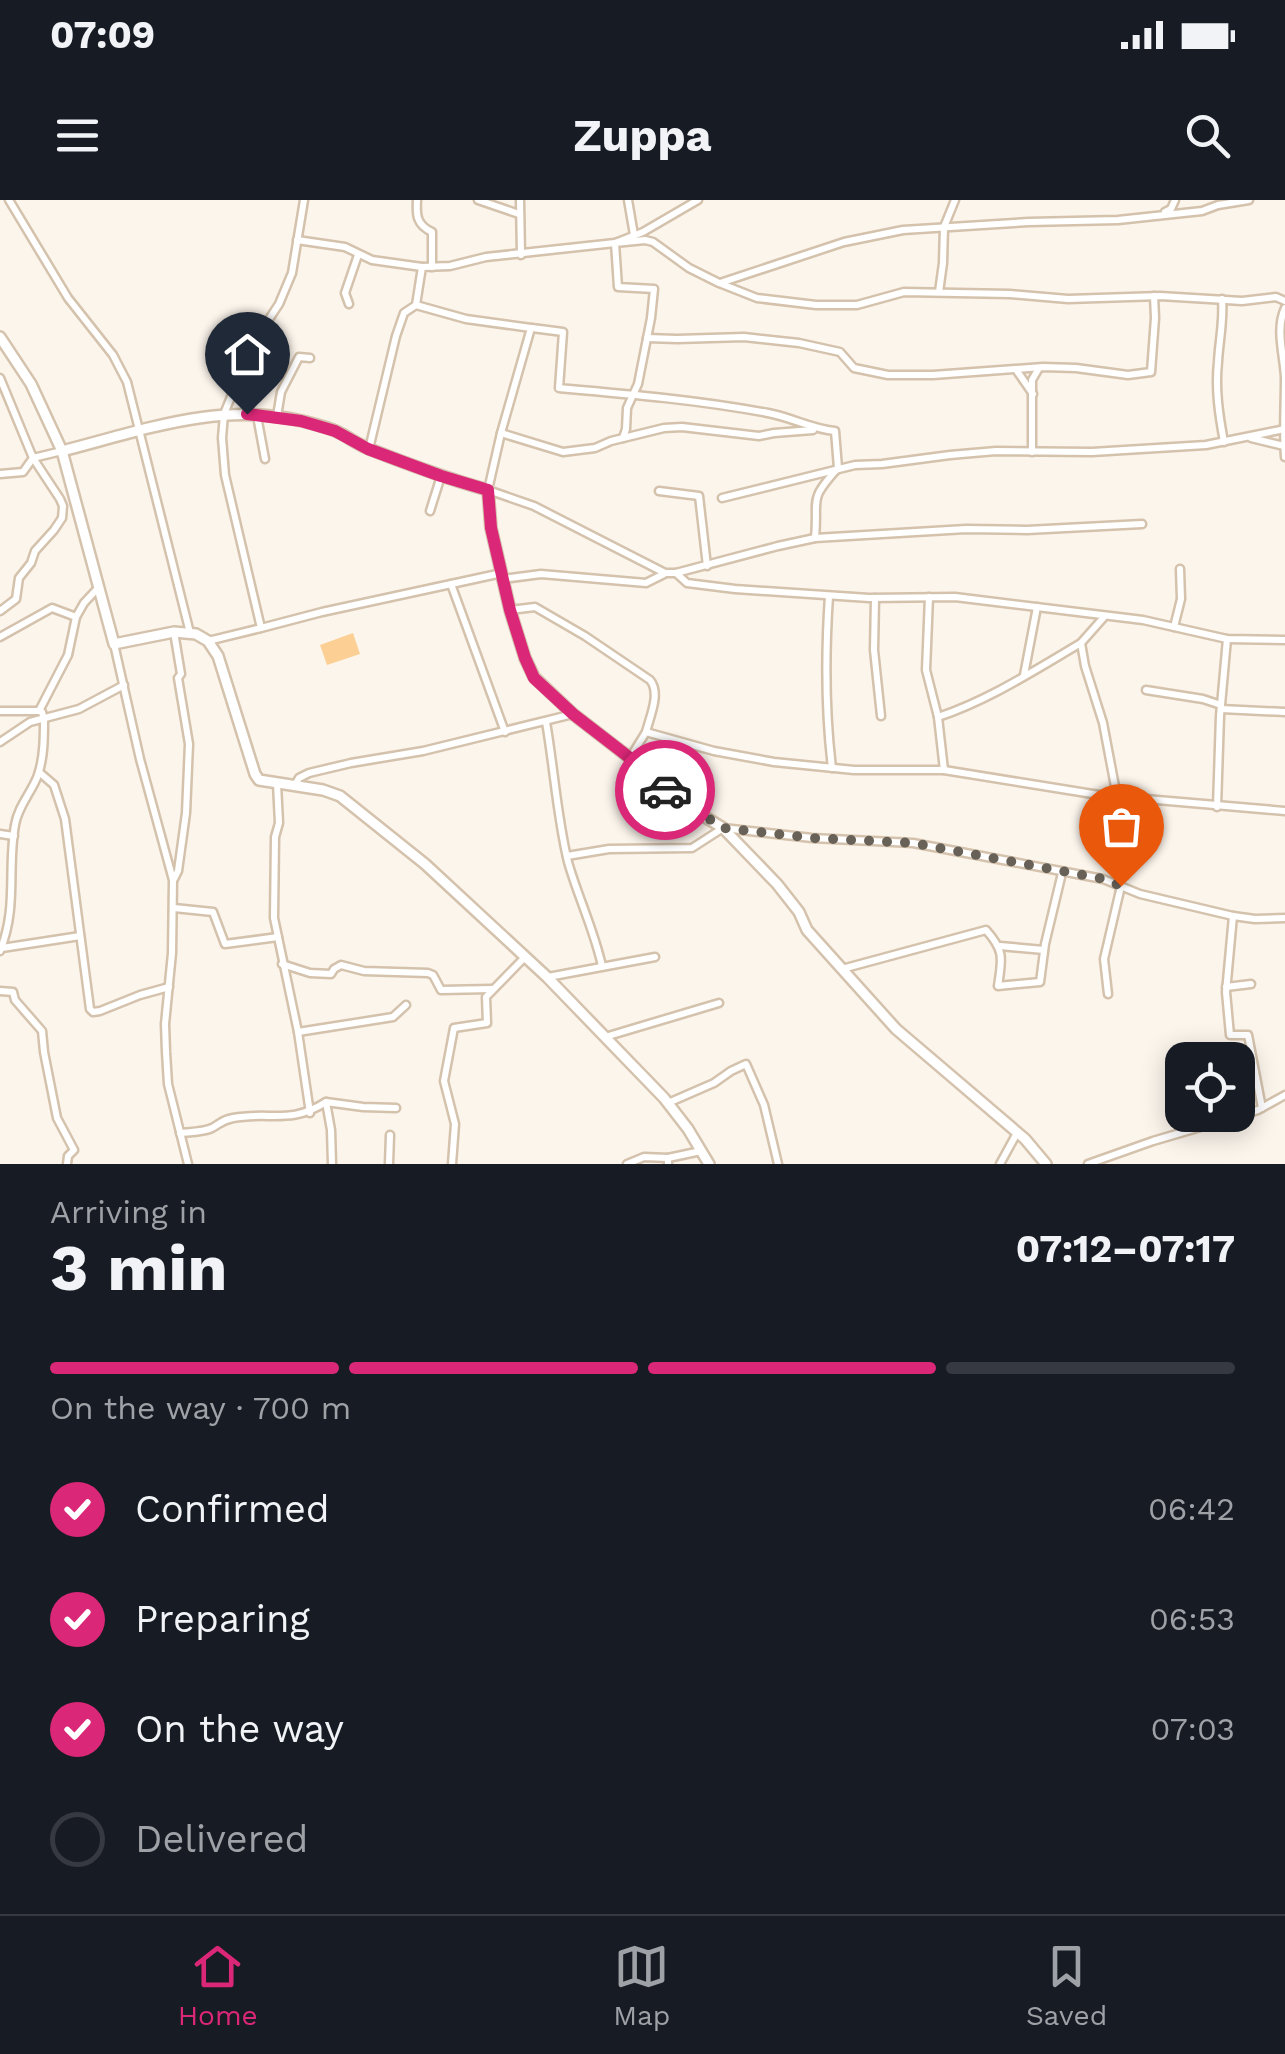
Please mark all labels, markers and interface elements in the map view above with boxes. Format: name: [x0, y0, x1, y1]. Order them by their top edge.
text: 07:09: [50, 13, 155, 57]
icon: menu: [50, 108, 105, 163]
icon: search: [1180, 108, 1235, 163]
text: Zuppa: [573, 109, 712, 162]
pin: [205, 312, 290, 415]
icon: home: [220, 327, 275, 382]
courier: [615, 740, 715, 840]
icon: car: [638, 763, 693, 818]
pin: [1079, 784, 1164, 887]
icon: bag: [1094, 799, 1149, 854]
map controls: [1165, 1042, 1255, 1132]
button: locate: [1165, 1042, 1255, 1132]
text: Arriving in: [50, 1193, 207, 1231]
text: 07:12–07:17: [1016, 1227, 1235, 1271]
text: 3 min: [50, 1230, 228, 1306]
text: On the way · 700 m: [50, 1389, 351, 1427]
icon: check: [50, 1482, 105, 1537]
text: Confirmed: [135, 1487, 330, 1531]
text: 06:42: [1148, 1490, 1235, 1528]
icon: check: [50, 1592, 105, 1647]
text: Preparing: [135, 1597, 310, 1641]
text: 06:53: [1149, 1600, 1235, 1638]
icon: check: [50, 1702, 105, 1757]
text: On the way: [135, 1707, 344, 1751]
text: 07:03: [1150, 1710, 1235, 1748]
text: Delivered: [135, 1817, 308, 1861]
tab: Home: [178, 1939, 258, 2032]
tab: Map: [613, 1939, 670, 2032]
tab: Saved: [1026, 1939, 1107, 2032]

